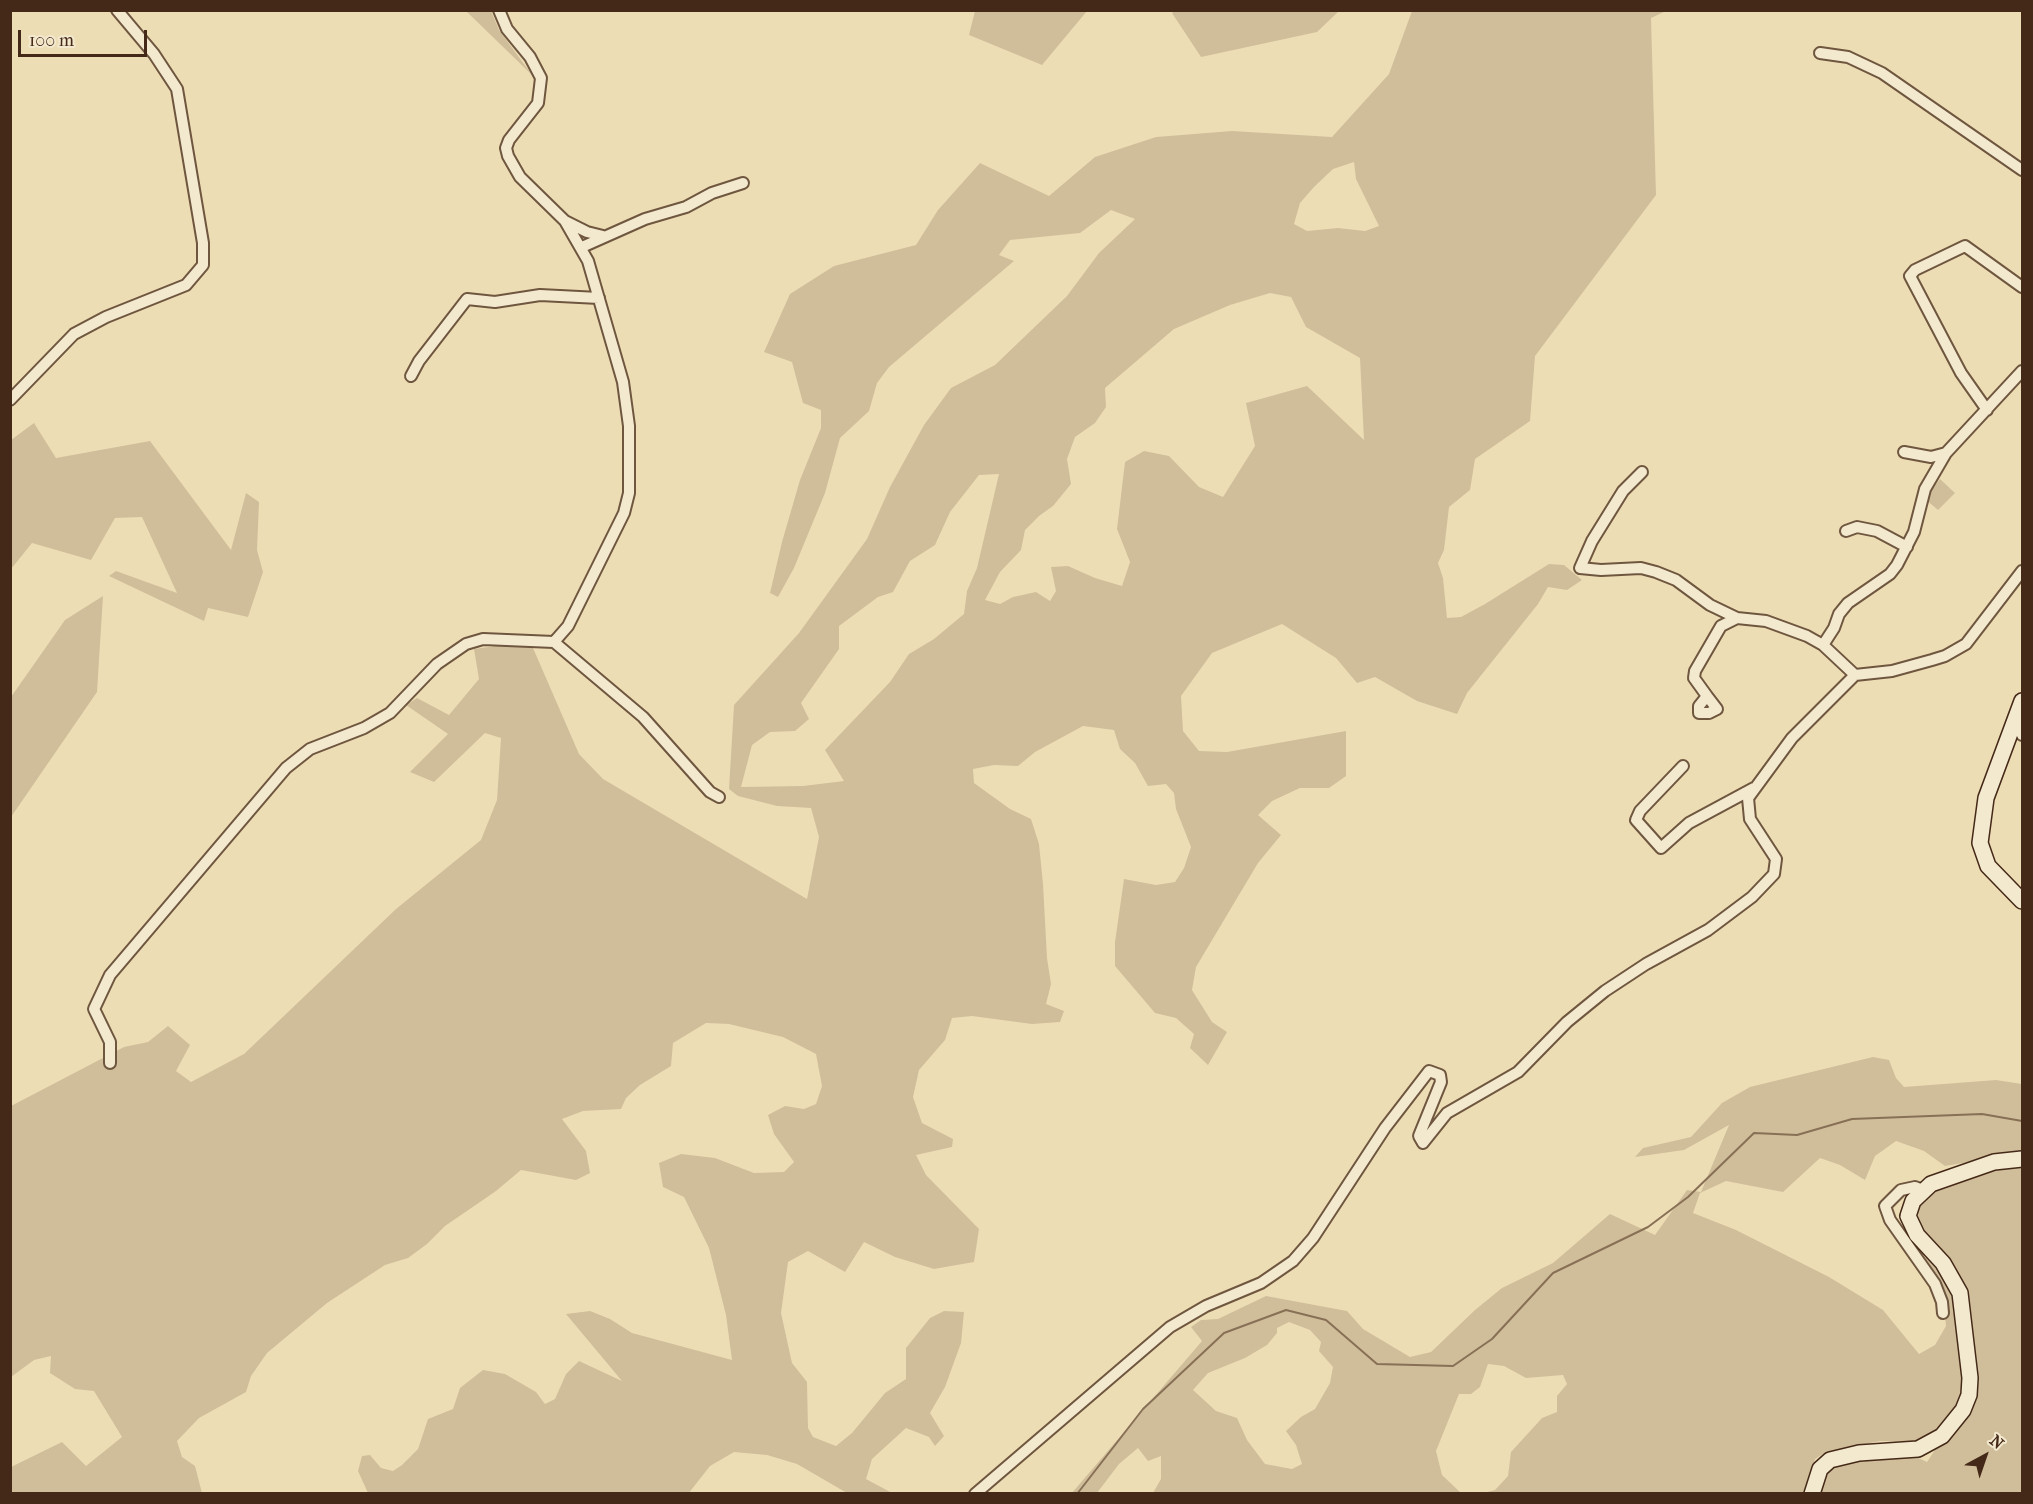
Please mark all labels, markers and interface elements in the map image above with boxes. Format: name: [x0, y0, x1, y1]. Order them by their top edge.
scale bar: [21, 18, 150, 56]
text: 100 m: [29, 30, 74, 51]
north arrow: [1955, 1426, 2015, 1486]
text: N: [1986, 1431, 2008, 1453]

